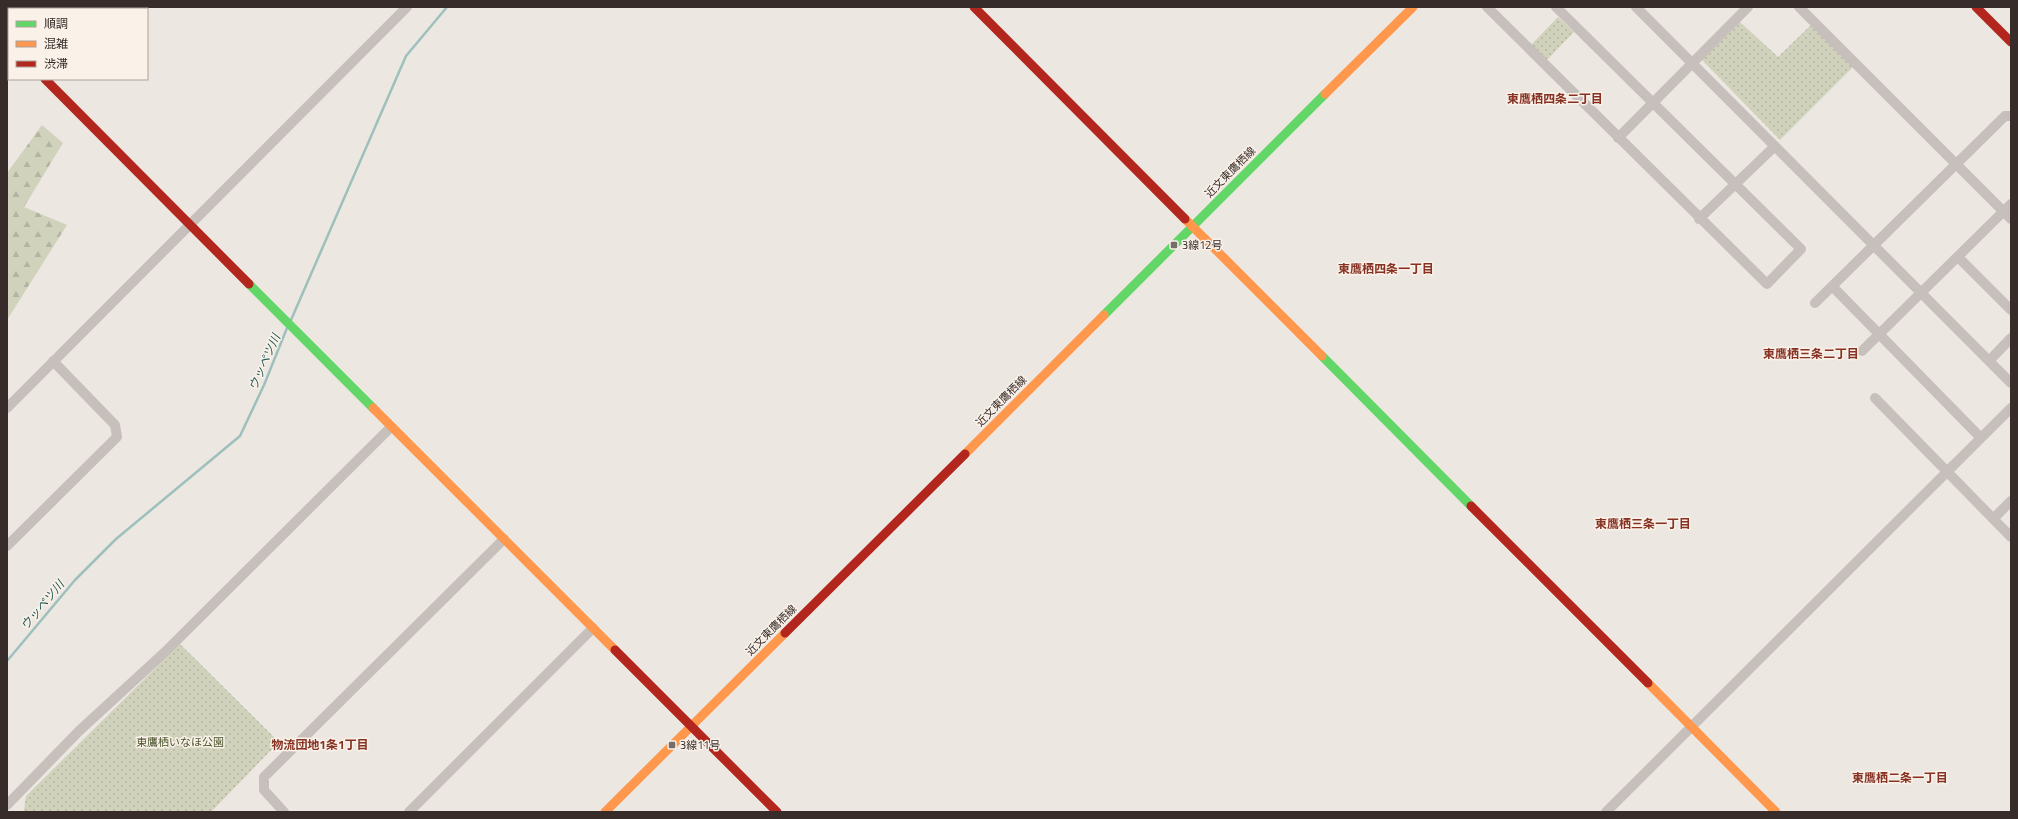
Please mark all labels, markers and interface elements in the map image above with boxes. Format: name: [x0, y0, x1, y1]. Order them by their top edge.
legend: [8, 8, 148, 80]
text: 順調: [44, 14, 68, 33]
text: 混雑: [44, 34, 68, 53]
text: 渋滞: [44, 54, 68, 73]
district label: 東鷹栖四条二丁目: [1507, 89, 1603, 108]
street label: 近文東鷹栖線: [1201, 143, 1259, 201]
place label: 3線12号: [1182, 237, 1222, 253]
marker: 3線12号: [1169, 240, 1179, 250]
district label: 東鷹栖四条一丁目: [1338, 259, 1434, 278]
water label: ウッペツ川: [243, 329, 286, 393]
district label: 東鷹栖三条二丁目: [1763, 344, 1859, 363]
street label: 近文東鷹栖線: [972, 372, 1030, 430]
district label: 東鷹栖三条一丁目: [1595, 514, 1691, 533]
water label: ウッペツ川: [15, 574, 70, 634]
street label: 近文東鷹栖線: [742, 601, 800, 659]
park label: 東鷹栖いなほ公園: [136, 734, 224, 750]
district label: 物流団地1条1丁目: [271, 735, 369, 754]
place label: 3線11号: [680, 737, 720, 753]
marker: 3線11号: [667, 740, 677, 750]
district label: 東鷹栖二条一丁目: [1852, 768, 1948, 787]

